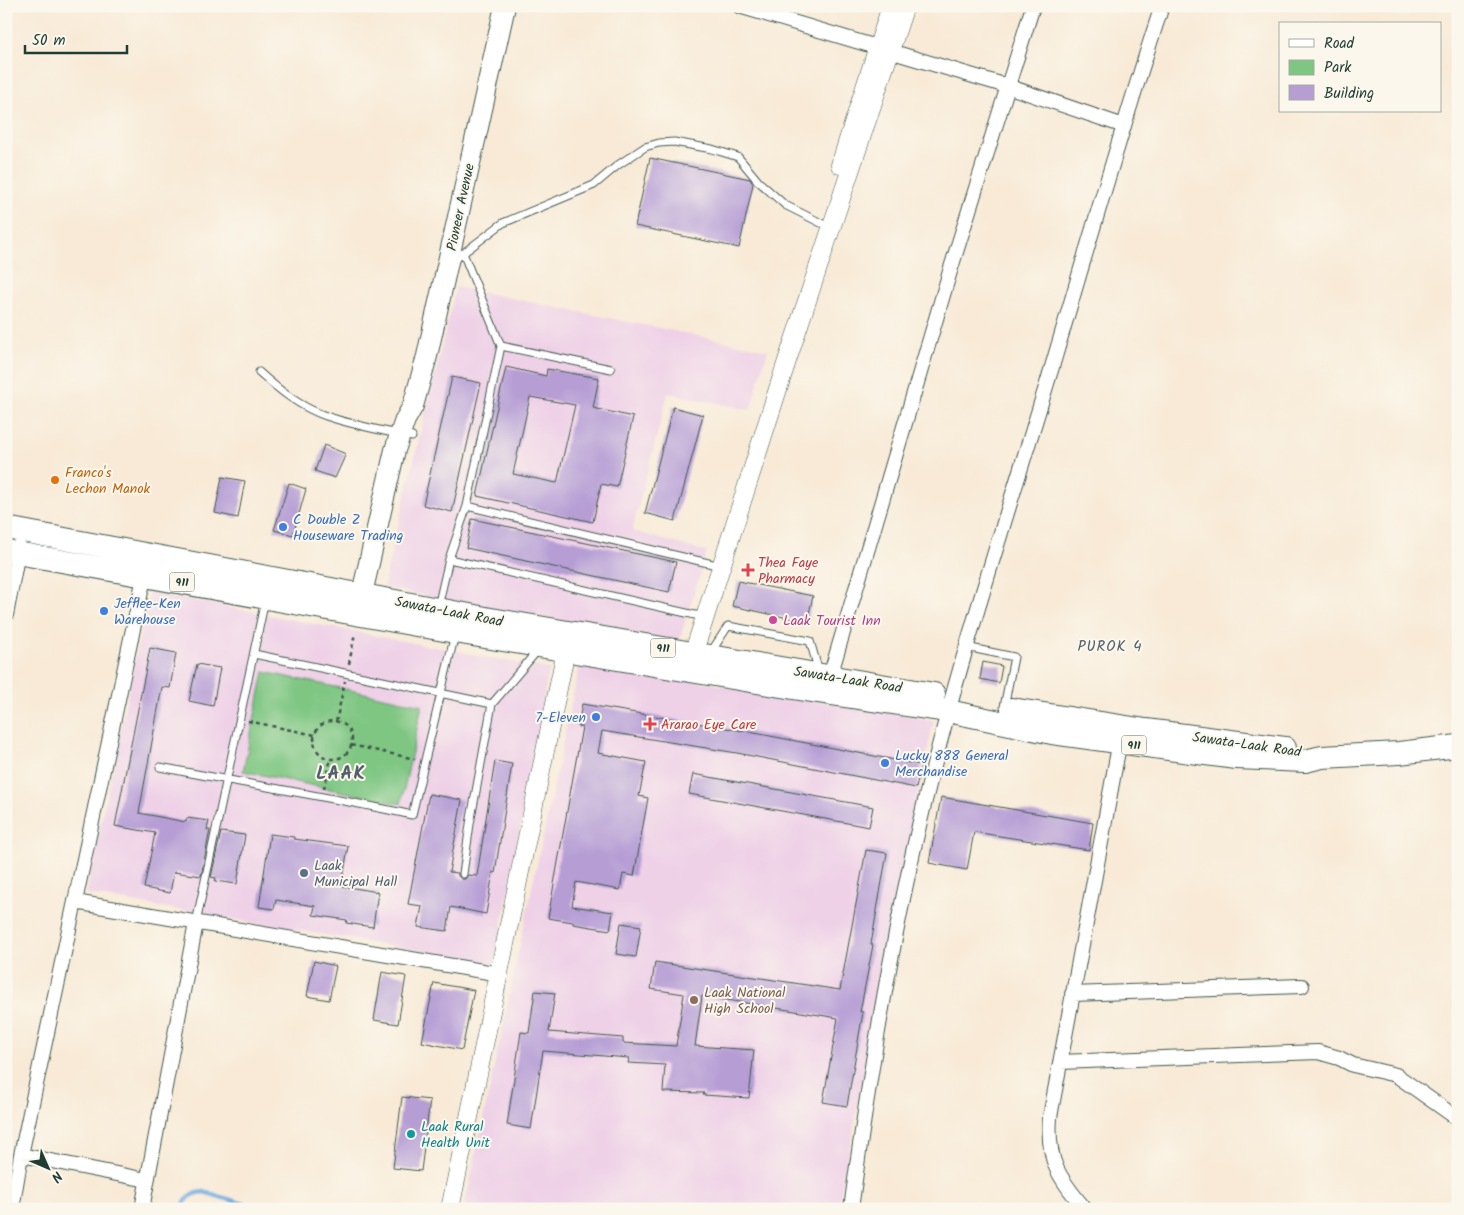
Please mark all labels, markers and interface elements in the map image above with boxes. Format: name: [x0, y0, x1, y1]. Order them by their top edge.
scale bar: [25, 22, 128, 54]
legend: [1279, 22, 1442, 112]
text: 50 m: [32, 29, 66, 53]
text: Road: [1324, 32, 1355, 56]
text: Park: [1324, 56, 1352, 80]
text: Building: [1324, 82, 1374, 106]
street label: Pioneer Avenue: [441, 161, 481, 253]
place label: Franco's Lechon Manok: [65, 462, 151, 500]
marker: Franco's Lechon Manok: [49, 474, 61, 486]
place label: C Double Z Houseware Trading: [293, 509, 403, 547]
marker: C Double Z Houseware Trading: [277, 521, 289, 533]
place label: Thea Faye Pharmacy: [758, 552, 819, 590]
marker: Thea Faye Pharmacy: [742, 564, 754, 576]
road number: 911: [170, 572, 194, 592]
street label: Sawata-Laak Road: [393, 591, 506, 633]
place label: Jefflee-Ken Warehouse: [114, 593, 181, 631]
marker: Jefflee-Ken Warehouse: [98, 605, 110, 617]
place label: Laak Tourist Inn: [783, 610, 881, 632]
marker: Laak Tourist Inn: [767, 614, 779, 626]
district label: PUROK 4: [1077, 635, 1143, 659]
road number: 911: [650, 638, 676, 658]
street label: Sawata-Laak Road: [792, 661, 905, 700]
place label: 7-Eleven: [536, 707, 586, 729]
marker: 7-Eleven: [590, 711, 602, 723]
place label: Ararao Eye Care: [661, 714, 757, 736]
marker: Ararao Eye Care: [643, 717, 657, 731]
street label: Sawata-Laak Road: [1191, 726, 1304, 764]
road number: 911: [1122, 736, 1146, 754]
place label: Lucky 888 General Merchandise: [895, 745, 1009, 783]
marker: Lucky 888 General Merchandise: [879, 757, 891, 769]
district label: LAAK: [316, 759, 366, 789]
place label: Laak Municipal Hall: [314, 855, 398, 893]
marker: Laak Municipal Hall: [298, 867, 310, 879]
place label: Laak National High School: [704, 982, 786, 1020]
marker: Laak National High School: [688, 994, 700, 1006]
place label: Laak Rural Health Unit: [421, 1116, 490, 1154]
marker: Laak Rural Health Unit: [405, 1128, 417, 1140]
north arrow: [22, 1142, 72, 1192]
text: N: [45, 1166, 67, 1188]

